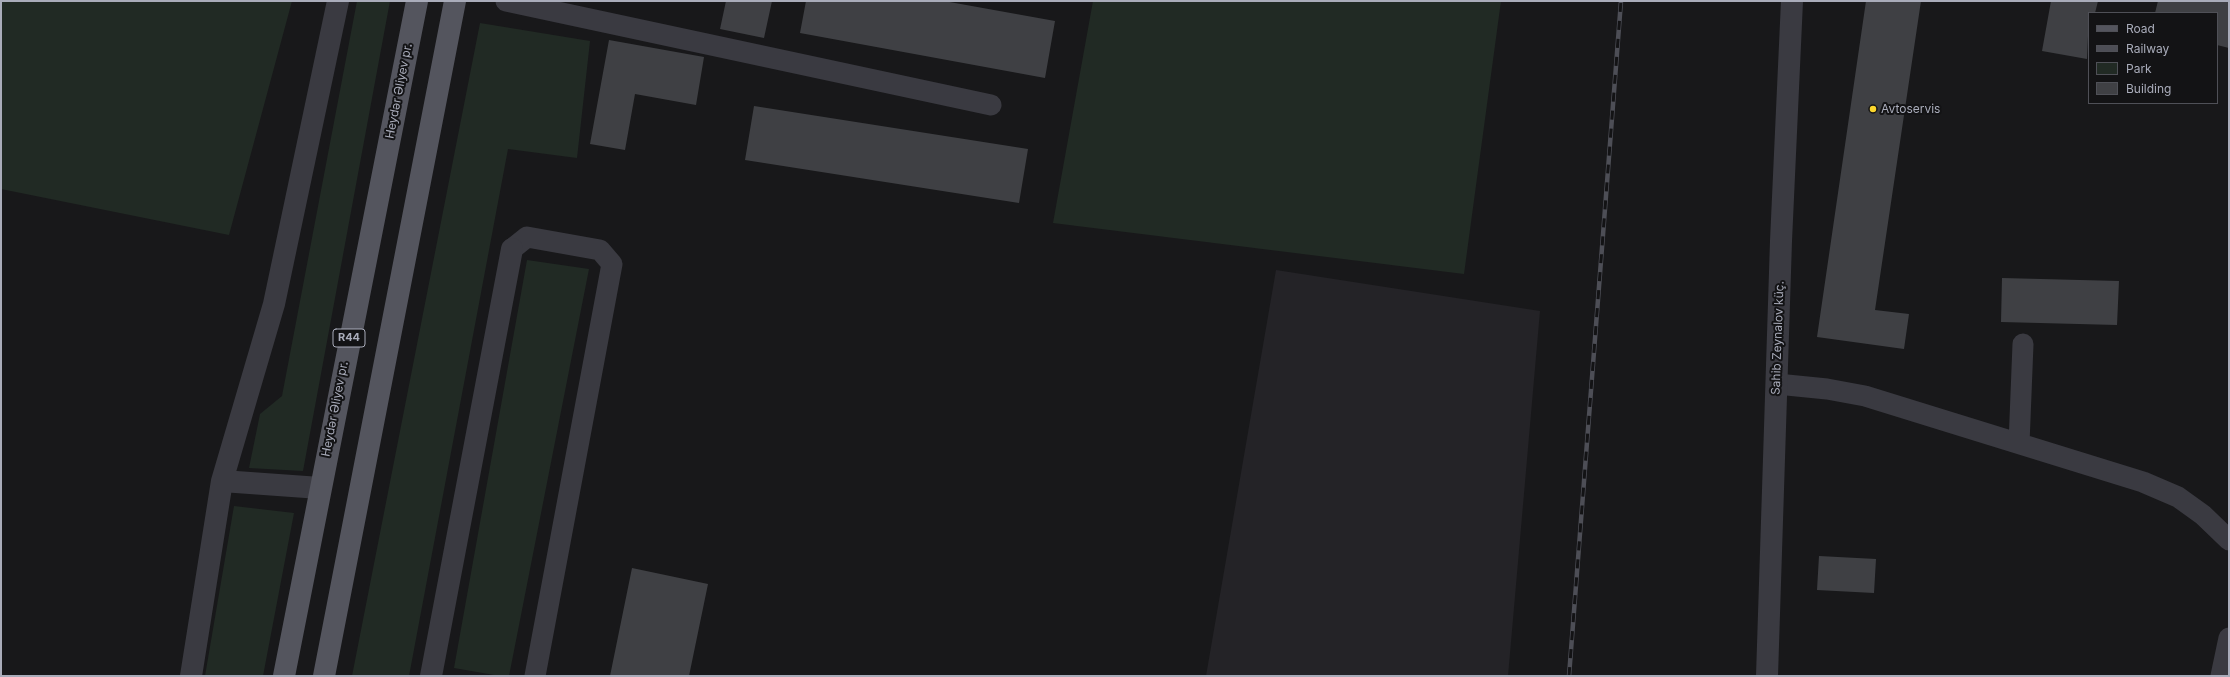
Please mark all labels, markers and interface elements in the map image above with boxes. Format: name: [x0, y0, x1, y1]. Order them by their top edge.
legend: [2088, 12, 2218, 104]
text: Road: [2126, 21, 2155, 36]
text: Railway: [2126, 41, 2169, 56]
street label: Heydər Əliyev pr.: [383, 42, 415, 140]
text: Park: [2126, 61, 2152, 76]
text: Building: [2126, 81, 2171, 96]
place label: Avtoservis: [1881, 102, 1940, 116]
marker: Avtoservis: [1868, 104, 1878, 114]
street label: Sahib Zeynalov küç.: [1769, 281, 1787, 395]
road number: R44: [333, 329, 365, 347]
street label: Heydər Əliyev pr.: [319, 360, 351, 458]

